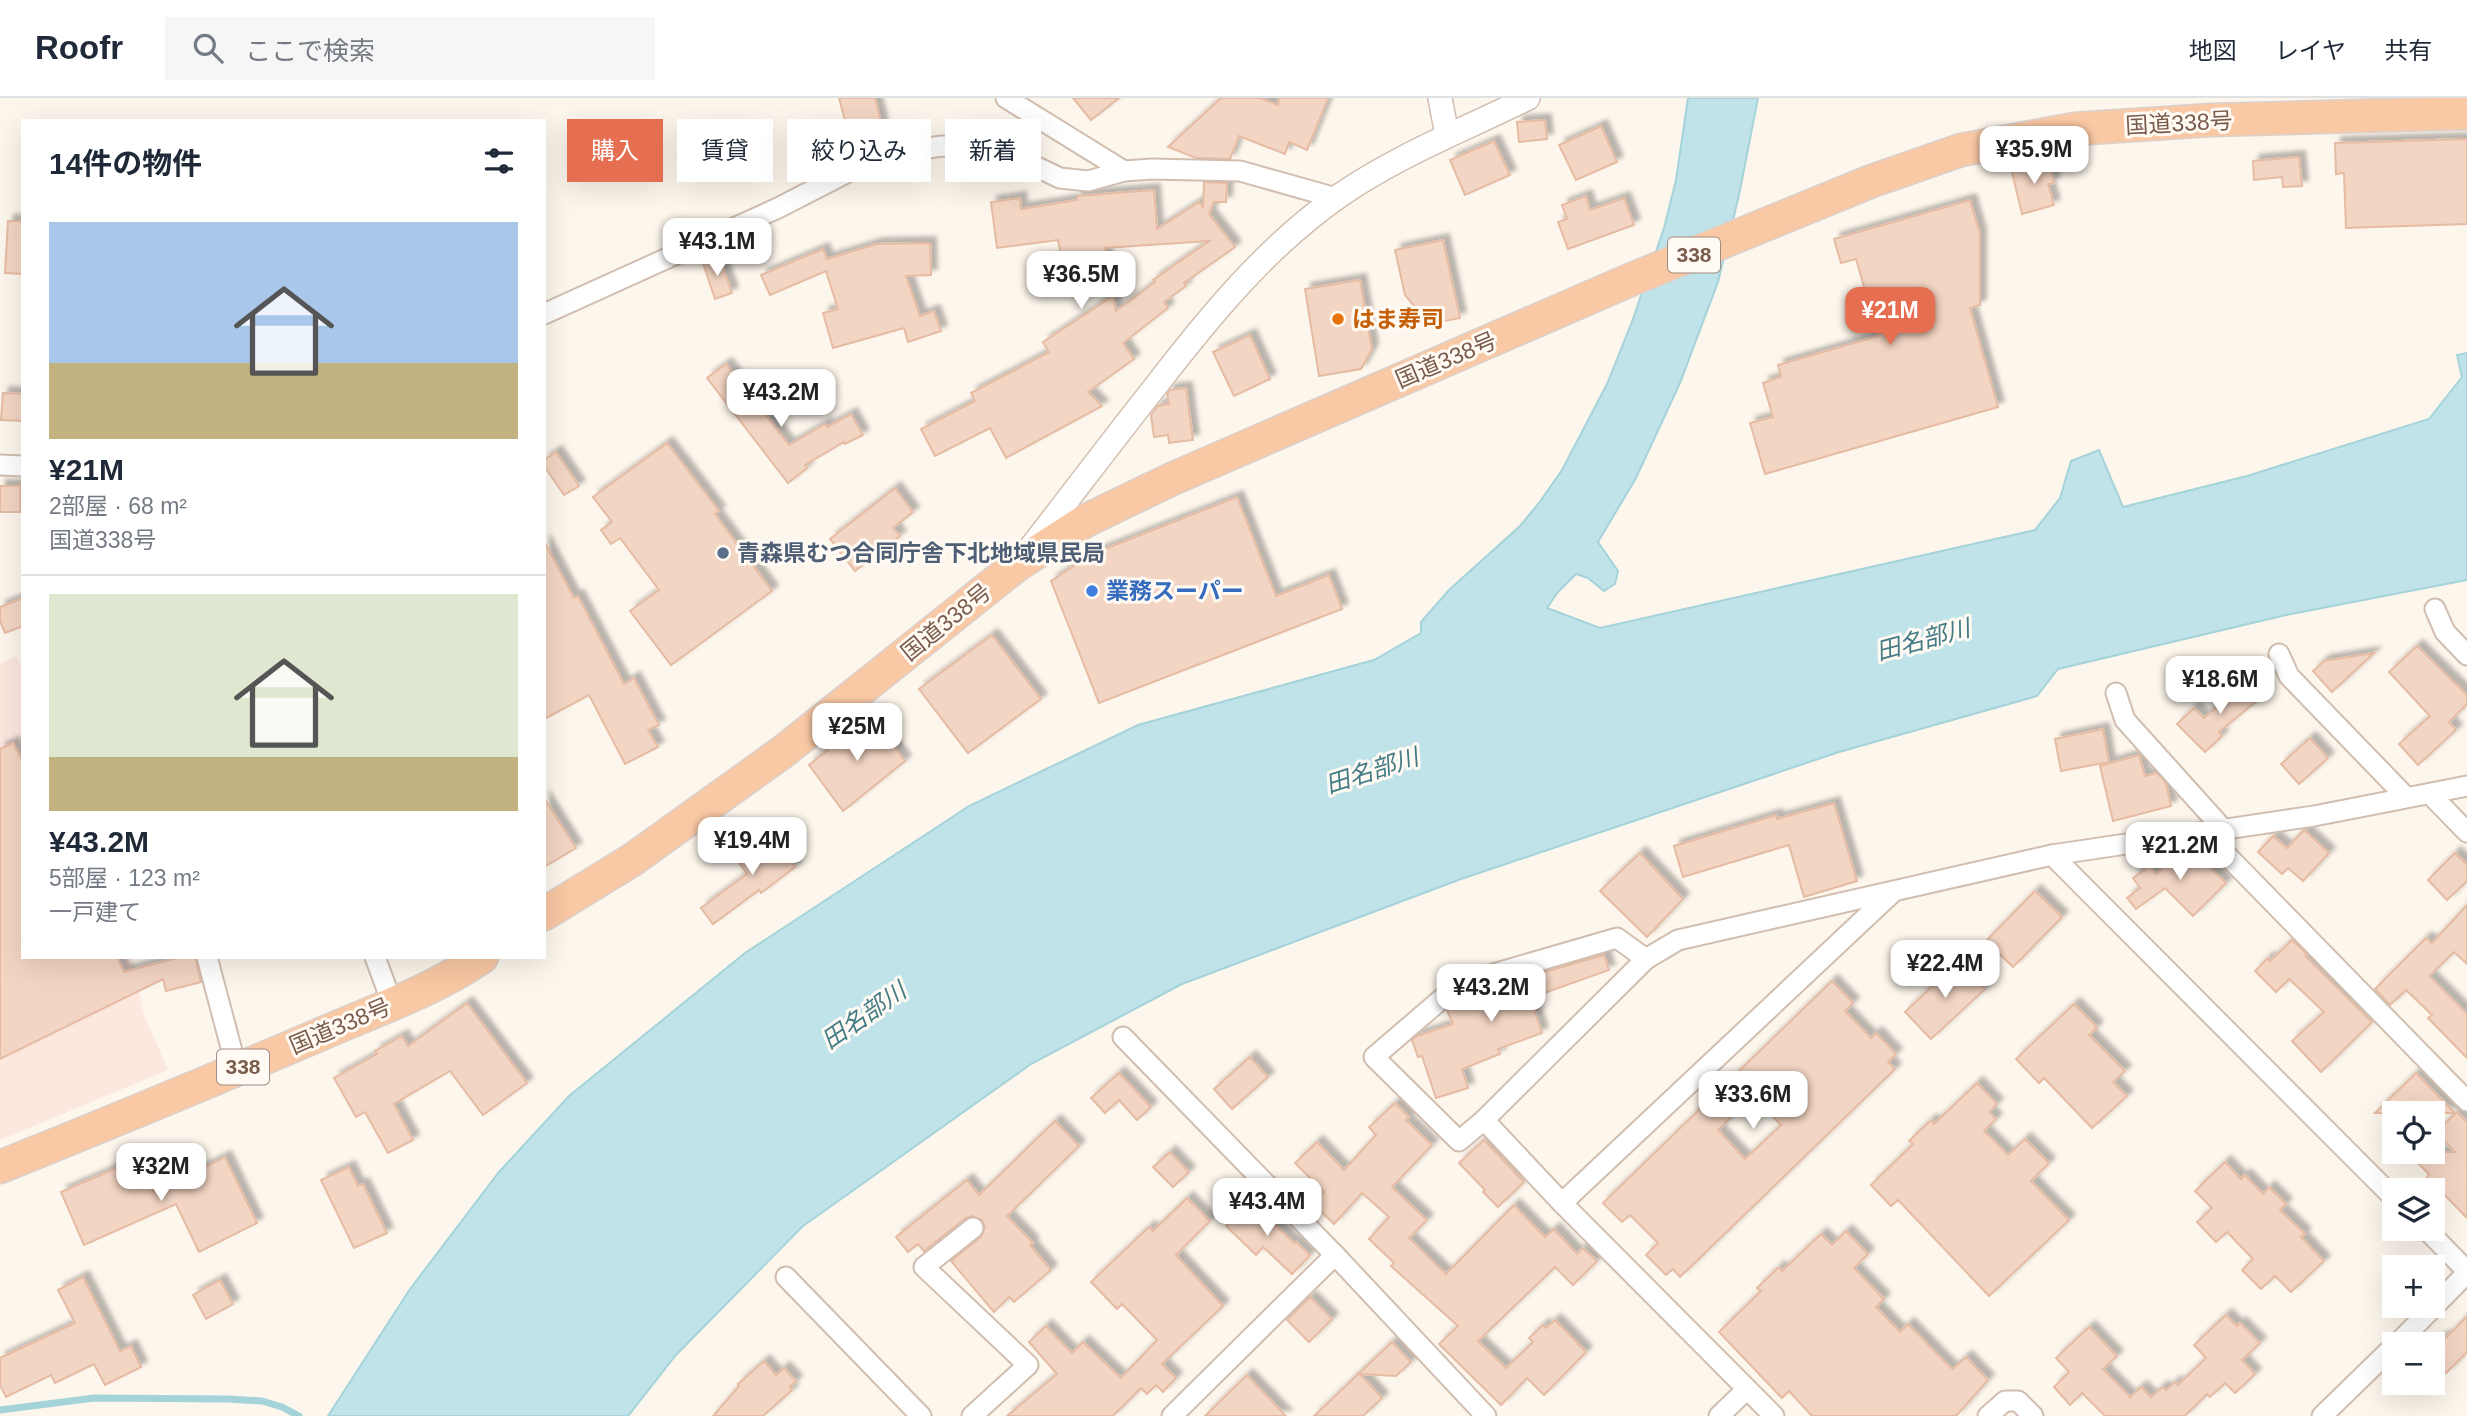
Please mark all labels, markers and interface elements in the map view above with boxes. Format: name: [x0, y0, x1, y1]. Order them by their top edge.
search box: [165, 17, 655, 80]
text: Roofr: [35, 29, 123, 66]
icon: search: [189, 29, 227, 67]
text: ここで検索: [245, 36, 375, 66]
text: 地図: [2189, 37, 2237, 64]
text: レイヤ: [2275, 37, 2346, 64]
text: 共有: [2384, 37, 2432, 64]
street label: 国道338号: [2125, 107, 2233, 139]
chip: 購入: [567, 119, 663, 182]
chip: 賃貸: [677, 119, 773, 182]
chip: 絞り込み: [787, 119, 931, 182]
chip: 新着: [945, 119, 1041, 182]
pin: ¥35.9M: [1977, 126, 2091, 186]
text: ¥35.9M: [1996, 136, 2072, 162]
icon: filters: [480, 142, 518, 180]
text: 14件の物件: [49, 147, 202, 180]
pin: ¥43.1M: [660, 218, 774, 278]
text: ¥43.1M: [679, 228, 755, 254]
road number: 338: [1668, 238, 1720, 272]
pin: ¥36.5M: [1024, 252, 1138, 311]
text: ¥36.5M: [1043, 261, 1119, 287]
icon: home: [221, 268, 347, 394]
pin: ¥21M: [1849, 288, 1931, 347]
text: ¥21M: [1861, 297, 1919, 323]
place label: はま寿司: [1352, 306, 1444, 332]
marker: はま寿司: [1330, 311, 1346, 327]
street label: 国道338号: [1392, 327, 1500, 393]
pin: ¥43.2M: [724, 370, 838, 429]
text: ¥43.2M: [743, 379, 819, 405]
text: ¥21M: [49, 453, 124, 486]
text: 2部屋 · 68 m²: [49, 493, 187, 519]
text: 国道338号: [49, 527, 156, 553]
place label: 青森県むつ合同庁舎下北地域県民局: [737, 540, 1105, 566]
marker: 青森県むつ合同庁舎下北地域県民局: [715, 545, 731, 561]
street label: 国道338号: [896, 578, 996, 666]
place label: 業務スーパー: [1106, 578, 1244, 604]
marker: 業務スーパー: [1084, 583, 1100, 599]
water label: 田名部川: [1873, 613, 1976, 665]
icon: home: [221, 640, 347, 766]
pin: ¥18.6M: [2163, 656, 2277, 716]
text: ¥18.6M: [2182, 666, 2258, 692]
pin: ¥25M: [816, 704, 898, 763]
text: ¥25M: [828, 713, 886, 739]
water label: 田名部川: [1322, 742, 1425, 798]
pin: ¥19.4M: [695, 818, 809, 877]
pin: ¥21.2M: [2123, 822, 2237, 882]
text: ¥43.2M: [49, 825, 149, 858]
text: ¥19.4M: [714, 827, 790, 853]
text: ¥21.2M: [2142, 832, 2218, 858]
text: 5部屋 · 123 m²: [49, 865, 200, 891]
text: 一戸建て: [49, 899, 141, 925]
pin: ¥22.4M: [1888, 940, 2002, 1000]
text: ¥22.4M: [1907, 950, 1983, 976]
pin: ¥43.2M: [1434, 964, 1548, 1024]
text: ¥43.2M: [1453, 974, 1529, 1000]
water label: 田名部川: [817, 975, 913, 1054]
street label: 国道338号: [286, 993, 394, 1059]
road number: 338: [217, 1049, 269, 1084]
pin: ¥33.6M: [1696, 1072, 1810, 1131]
text: ¥33.6M: [1715, 1081, 1791, 1107]
map controls: [2382, 1101, 2445, 1395]
button: locate: [2382, 1101, 2445, 1164]
pin: ¥32M: [120, 1144, 202, 1203]
text: ¥32M: [132, 1153, 190, 1179]
pin: ¥43.4M: [1210, 1178, 1324, 1238]
button: layers: [2382, 1178, 2445, 1241]
text: ¥43.4M: [1229, 1188, 1305, 1214]
button: +: [2382, 1255, 2445, 1318]
button: −: [2382, 1332, 2445, 1395]

